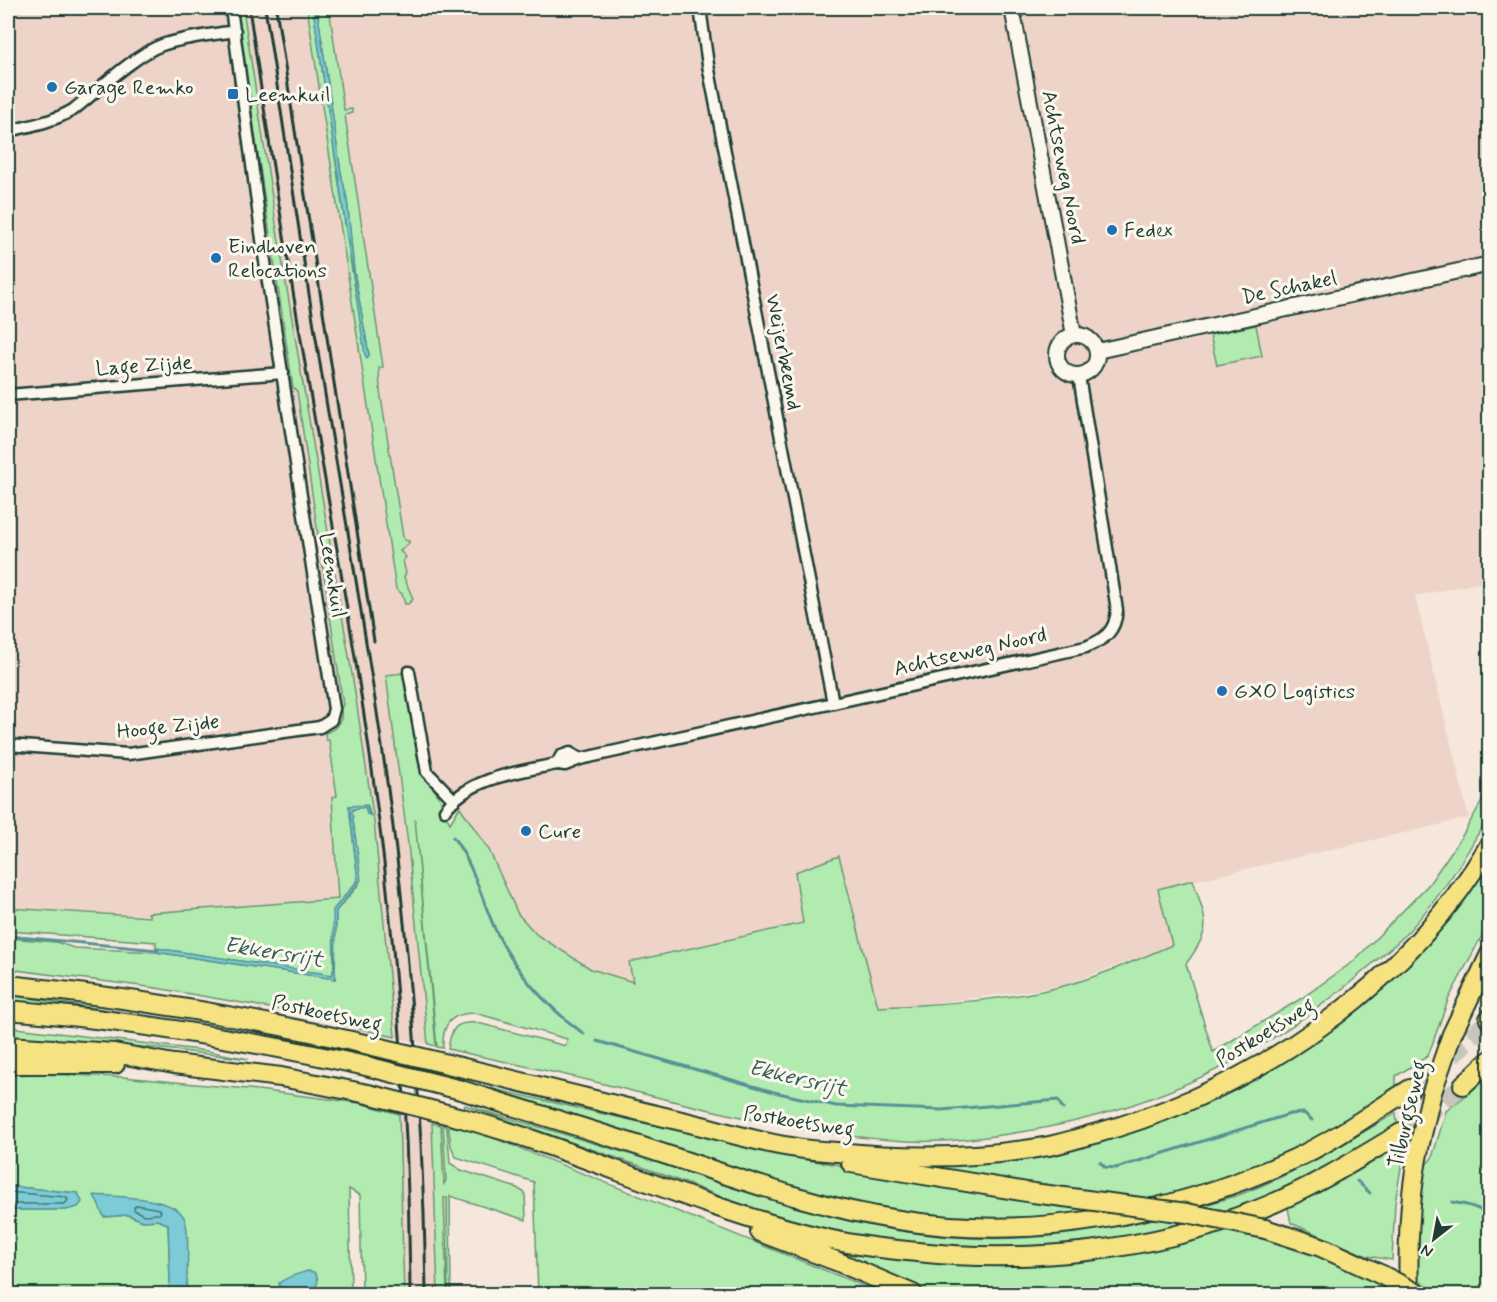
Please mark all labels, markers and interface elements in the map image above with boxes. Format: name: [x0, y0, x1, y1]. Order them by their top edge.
place label: Garage Remko: [64, 74, 194, 103]
marker: Garage Remko: [45, 80, 59, 94]
place label: Leemkuil: [245, 81, 331, 109]
marker: Leemkuil: [226, 87, 240, 101]
street label: Achtseweg Noord: [1034, 88, 1092, 246]
place label: Fedex: [1124, 217, 1173, 245]
marker: Fedex: [1105, 223, 1119, 237]
place label: Eindhoven Relocations: [228, 233, 327, 285]
marker: Eindhoven Relocations: [209, 251, 223, 265]
street label: De Schakel: [1239, 264, 1339, 312]
street label: Weijerbeemd: [758, 292, 808, 413]
street label: Lage Zijde: [95, 349, 193, 385]
street label: Leemkuil: [311, 531, 353, 620]
street label: Achtseweg Noord: [891, 621, 1049, 683]
place label: GXO Logistics: [1234, 678, 1355, 706]
marker: GXO Logistics: [1215, 684, 1229, 698]
street label: Hooge Zijde: [115, 708, 221, 748]
place label: Cure: [538, 818, 581, 846]
marker: Cure: [519, 824, 533, 838]
water label: Ekkersrijt: [222, 931, 326, 975]
street label: Postkoetsweg: [269, 989, 384, 1041]
street label: Postkoetsweg: [1211, 991, 1321, 1076]
water label: Ekkersrijt: [746, 1054, 850, 1104]
street label: Tilburgseweg: [1382, 1057, 1436, 1172]
street label: Postkoetsweg: [741, 1099, 856, 1147]
north arrow: [1404, 1209, 1464, 1269]
text: N: [1417, 1239, 1437, 1262]

